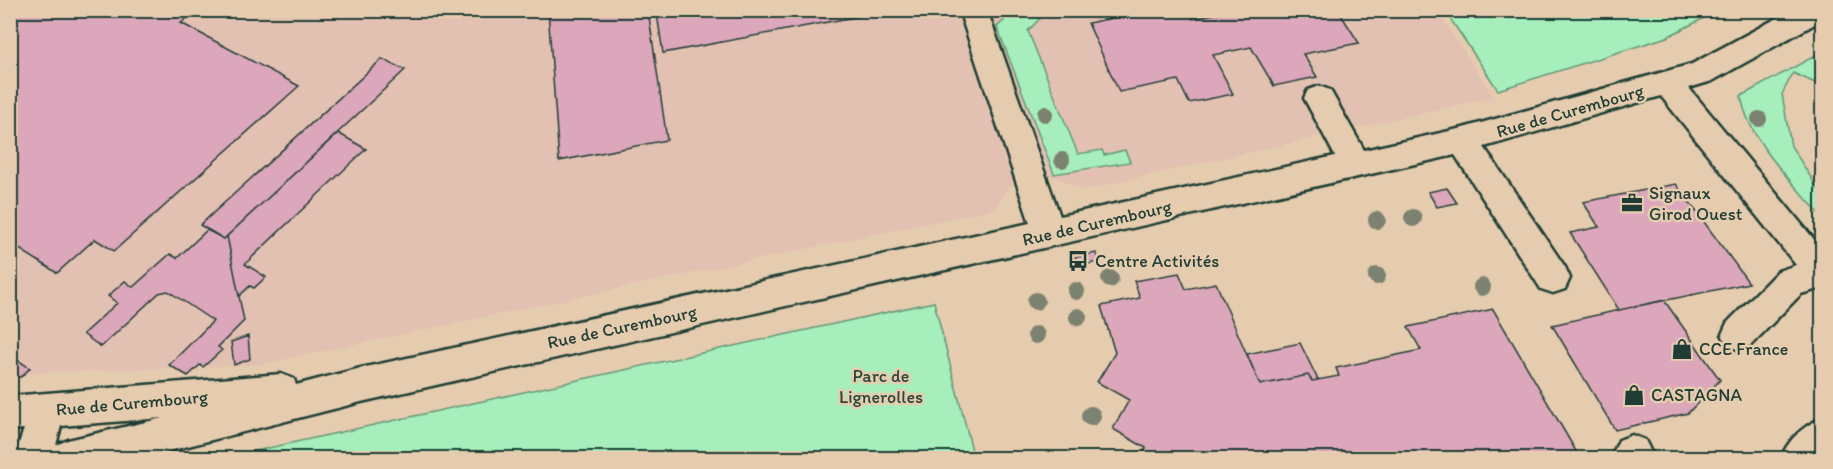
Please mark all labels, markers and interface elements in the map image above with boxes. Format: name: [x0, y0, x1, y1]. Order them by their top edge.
street label: Rue de Curembourg: [1494, 79, 1647, 143]
place label: Signaux Girod Ouest: [1649, 182, 1743, 225]
office icon: Signaux Girod Ouest: [1620, 191, 1644, 215]
street label: Rue de Curembourg: [1020, 195, 1174, 251]
bus stop icon: Centre Activités: [1066, 249, 1090, 273]
place label: Centre Activités: [1095, 250, 1219, 272]
street label: Rue de Curembourg: [545, 300, 700, 354]
shop icon: CCE France: [1670, 337, 1694, 361]
place label: CCE France: [1699, 338, 1788, 360]
park label: Parc de Lignerolles: [839, 365, 923, 408]
shop icon: CASTAGNA: [1622, 383, 1646, 407]
place label: CASTAGNA: [1651, 384, 1742, 406]
street label: Rue de Curembourg: [55, 385, 210, 421]

